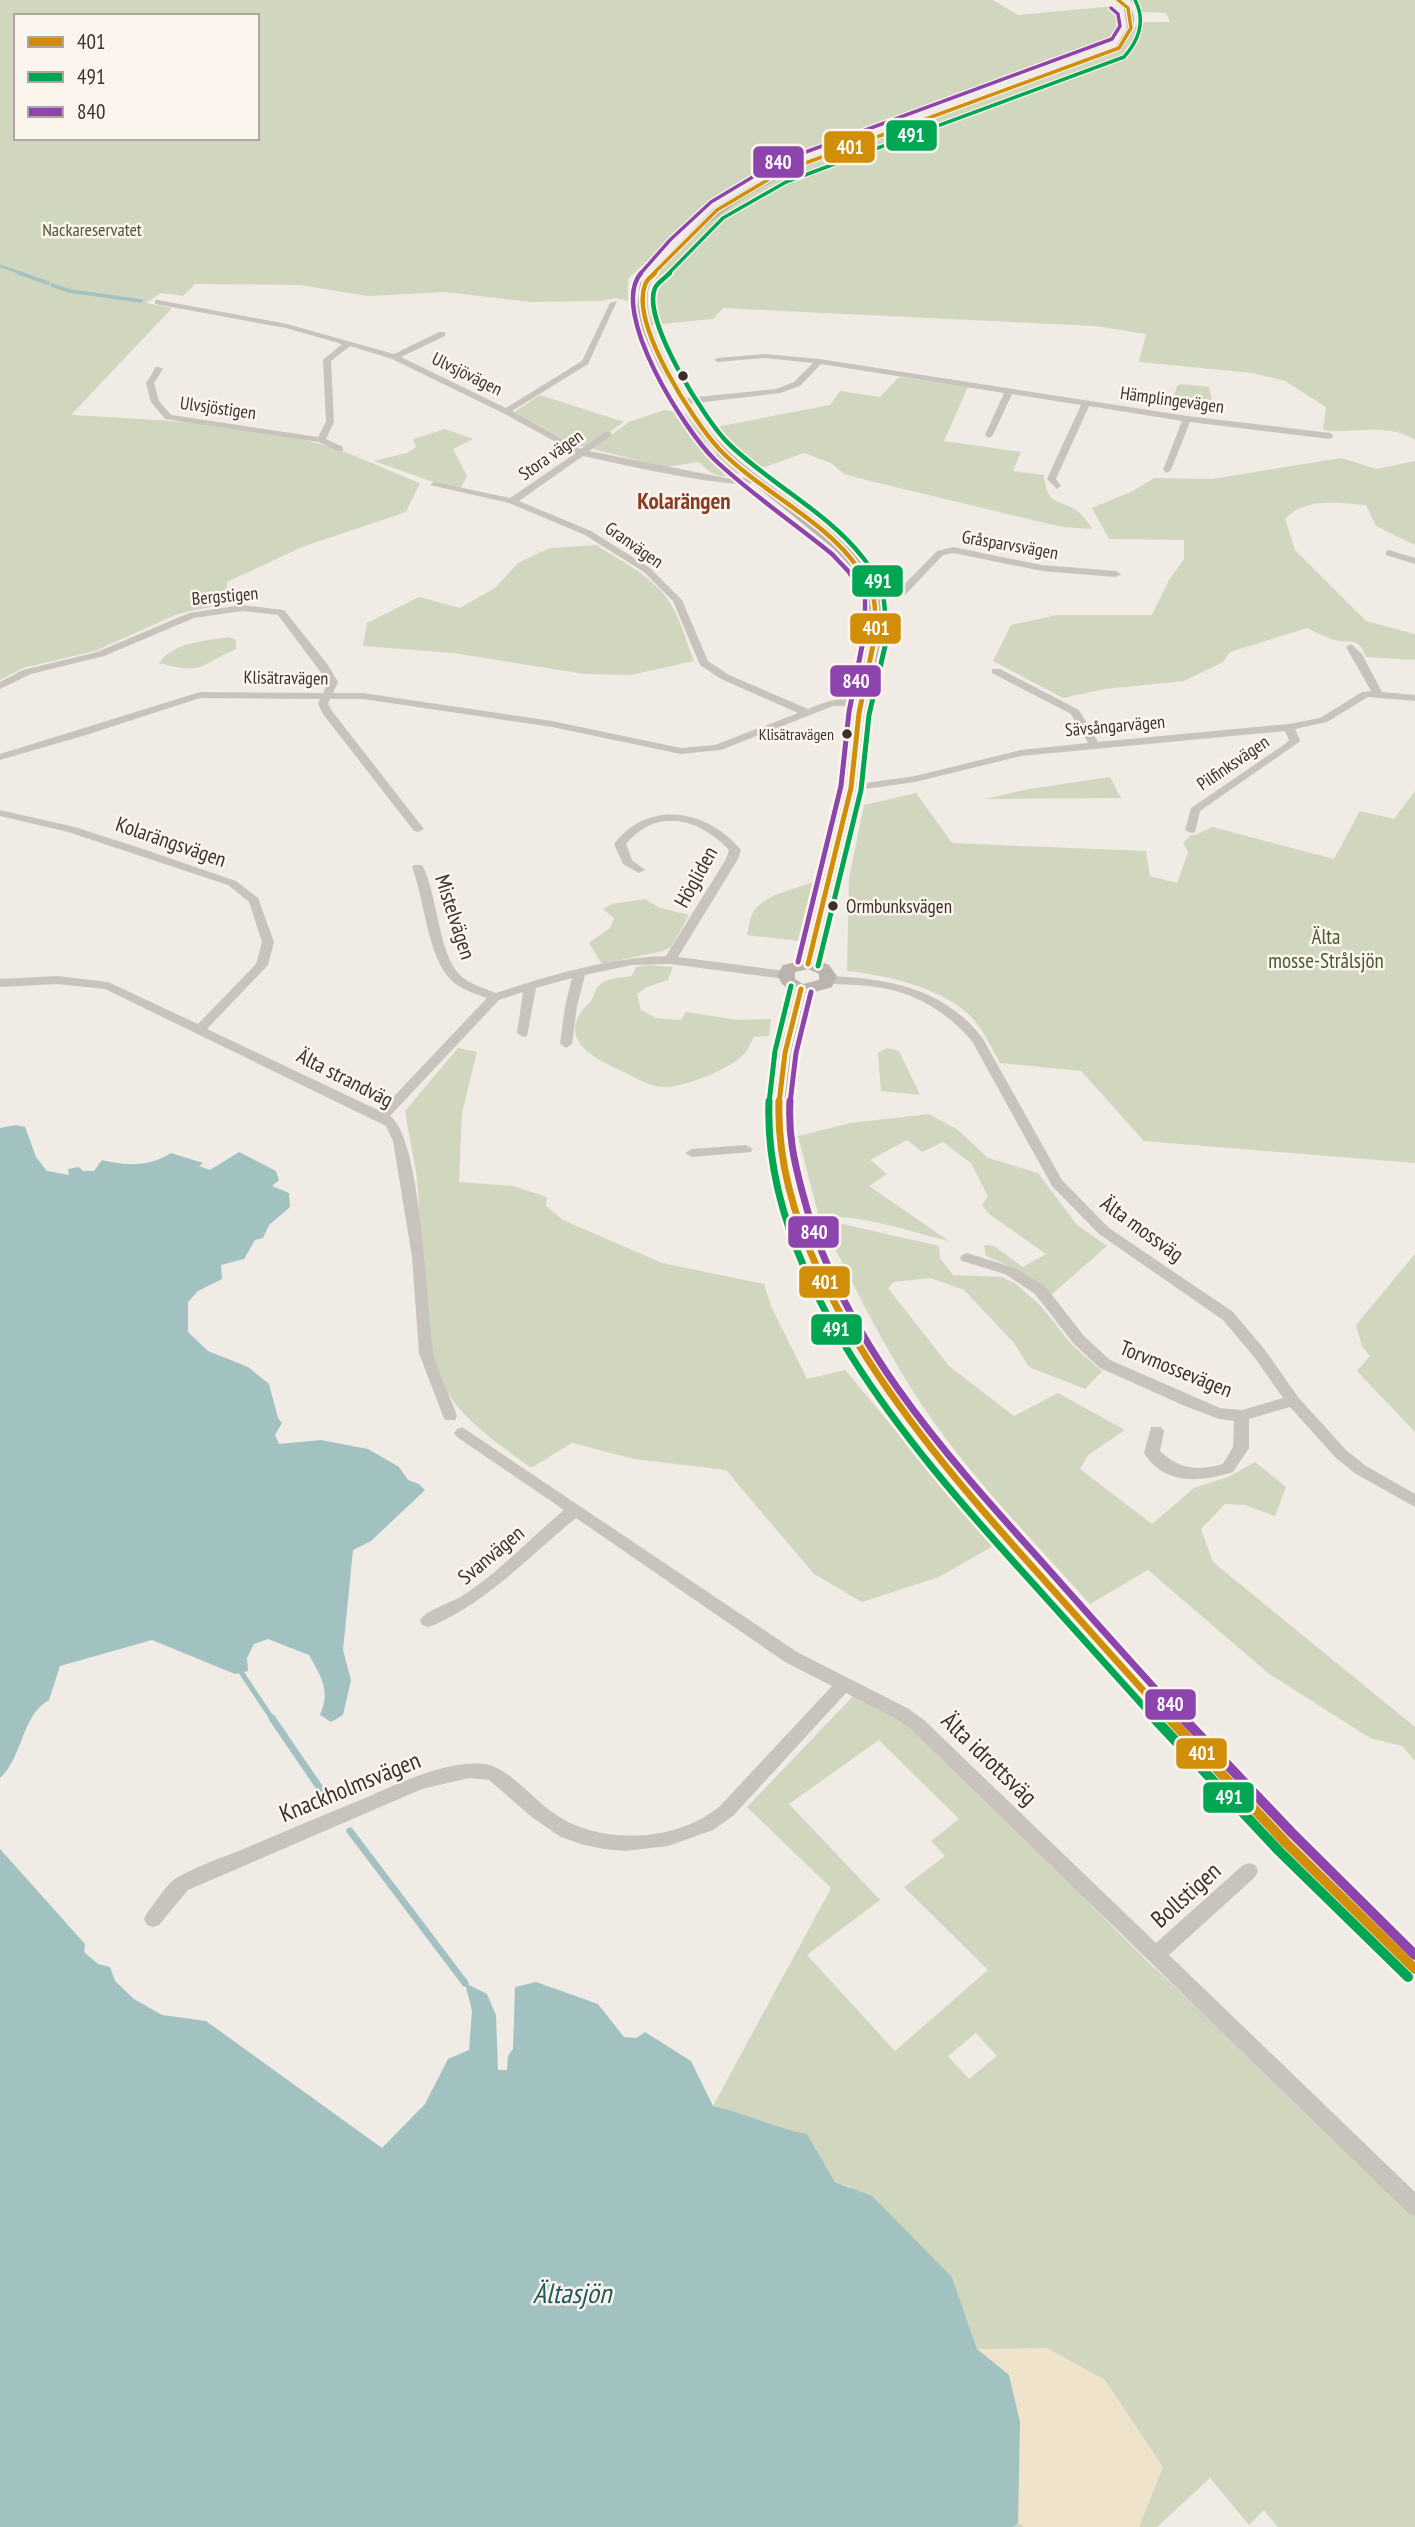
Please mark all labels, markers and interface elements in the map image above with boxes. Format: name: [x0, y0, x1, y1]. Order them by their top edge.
legend: [14, 14, 259, 140]
text: 401: [77, 28, 105, 55]
text: 491: [77, 63, 105, 90]
text: 840: [77, 98, 105, 125]
line badge: 491: [885, 119, 938, 152]
text: 491: [897, 123, 925, 147]
line badge: 401: [823, 130, 876, 164]
text: 401: [836, 135, 864, 159]
line badge: 840: [752, 145, 805, 179]
text: 840: [764, 150, 792, 174]
park label: Nackareservatet: [42, 218, 142, 241]
street label: Ulvsjövägen: [428, 347, 506, 400]
unlabelled marker: [676, 369, 690, 383]
street label: Hämplingevägen: [1119, 381, 1225, 418]
street label: Ulvsjöstigen: [179, 391, 257, 424]
street label: Stora vägen: [514, 424, 587, 485]
district label: Kolarängen: [637, 486, 731, 515]
street label: Granvägen: [601, 516, 668, 573]
street label: Gråsparvsvägen: [960, 525, 1060, 564]
line badge: 491: [851, 564, 904, 598]
text: 491: [864, 569, 892, 593]
street label: Bergstigen: [191, 581, 259, 610]
line badge: 401: [849, 612, 902, 645]
text: 401: [862, 616, 890, 640]
line badge: 840: [829, 664, 882, 698]
street label: Klisätravägen: [243, 665, 329, 690]
text: 840: [842, 669, 870, 693]
street label: Sävsångarvägen: [1064, 710, 1166, 741]
place label: Klisätravägen: [759, 724, 834, 744]
marker: Klisätravägen: [840, 727, 854, 741]
street label: Pilfinksvägen: [1192, 730, 1273, 795]
street label: Kolarängsvägen: [112, 810, 230, 873]
street label: Högliden: [668, 841, 723, 912]
street label: Mistelvägen: [429, 871, 482, 963]
place label: Ormbunksvägen: [846, 894, 952, 918]
marker: Ormbunksvägen: [826, 899, 840, 913]
park label: Älta mosse-Strålsjön: [1268, 923, 1384, 974]
street label: Älta strandväg: [293, 1042, 398, 1113]
street label: Älta mossväg: [1096, 1189, 1189, 1268]
line badge: 840: [787, 1215, 840, 1249]
text: 840: [800, 1220, 828, 1244]
line badge: 401: [798, 1265, 851, 1299]
text: 401: [811, 1270, 839, 1294]
line badge: 491: [810, 1313, 863, 1346]
text: 491: [822, 1317, 850, 1341]
street label: Torvmossevägen: [1116, 1334, 1236, 1403]
street label: Svanvägen: [452, 1519, 529, 1590]
line badge: 840: [1144, 1688, 1197, 1721]
text: 840: [1156, 1692, 1184, 1716]
street label: Älta idrottsväg: [935, 1705, 1044, 1812]
line badge: 401: [1175, 1737, 1228, 1770]
text: 401: [1188, 1741, 1216, 1765]
street label: Knackholmsvägen: [275, 1744, 425, 1829]
line badge: 491: [1202, 1781, 1255, 1814]
text: 491: [1215, 1785, 1243, 1809]
street label: Bollstigen: [1144, 1855, 1227, 1934]
water label: Ältasjön: [533, 2274, 613, 2311]

